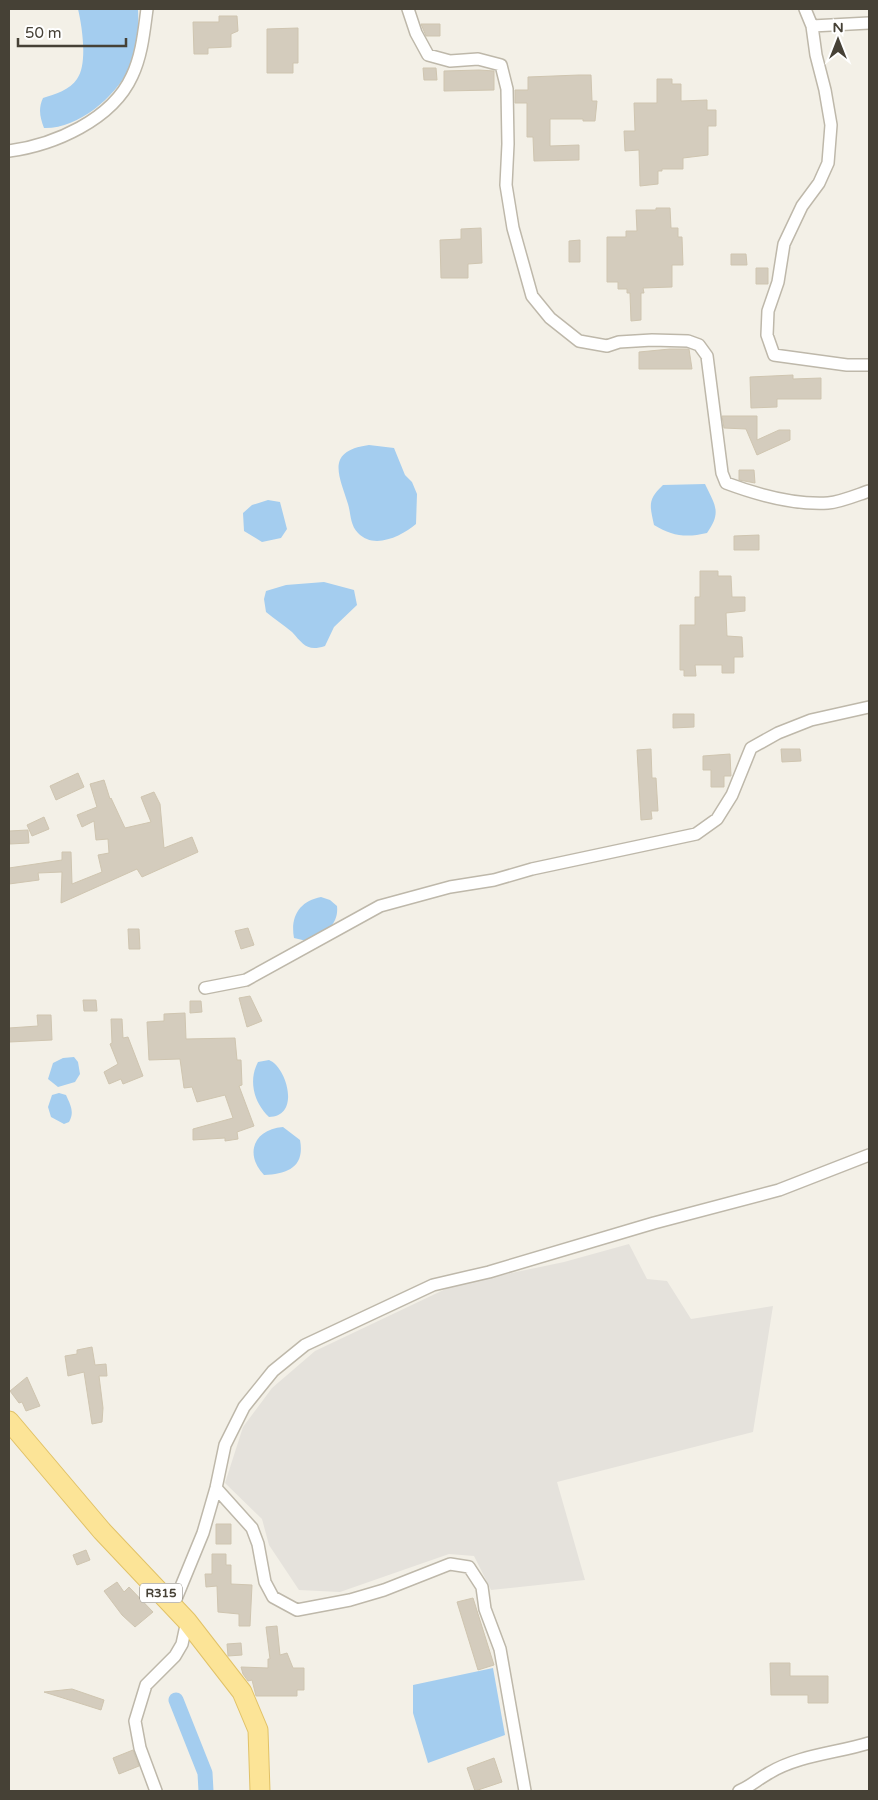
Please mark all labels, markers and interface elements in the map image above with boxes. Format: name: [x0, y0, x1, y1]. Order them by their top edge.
scale bar: [18, 15, 125, 47]
north arrow: [813, 15, 863, 65]
text: N: [832, 19, 844, 36]
text: 50 m: [25, 24, 62, 42]
road number: R315: [140, 1584, 182, 1602]

